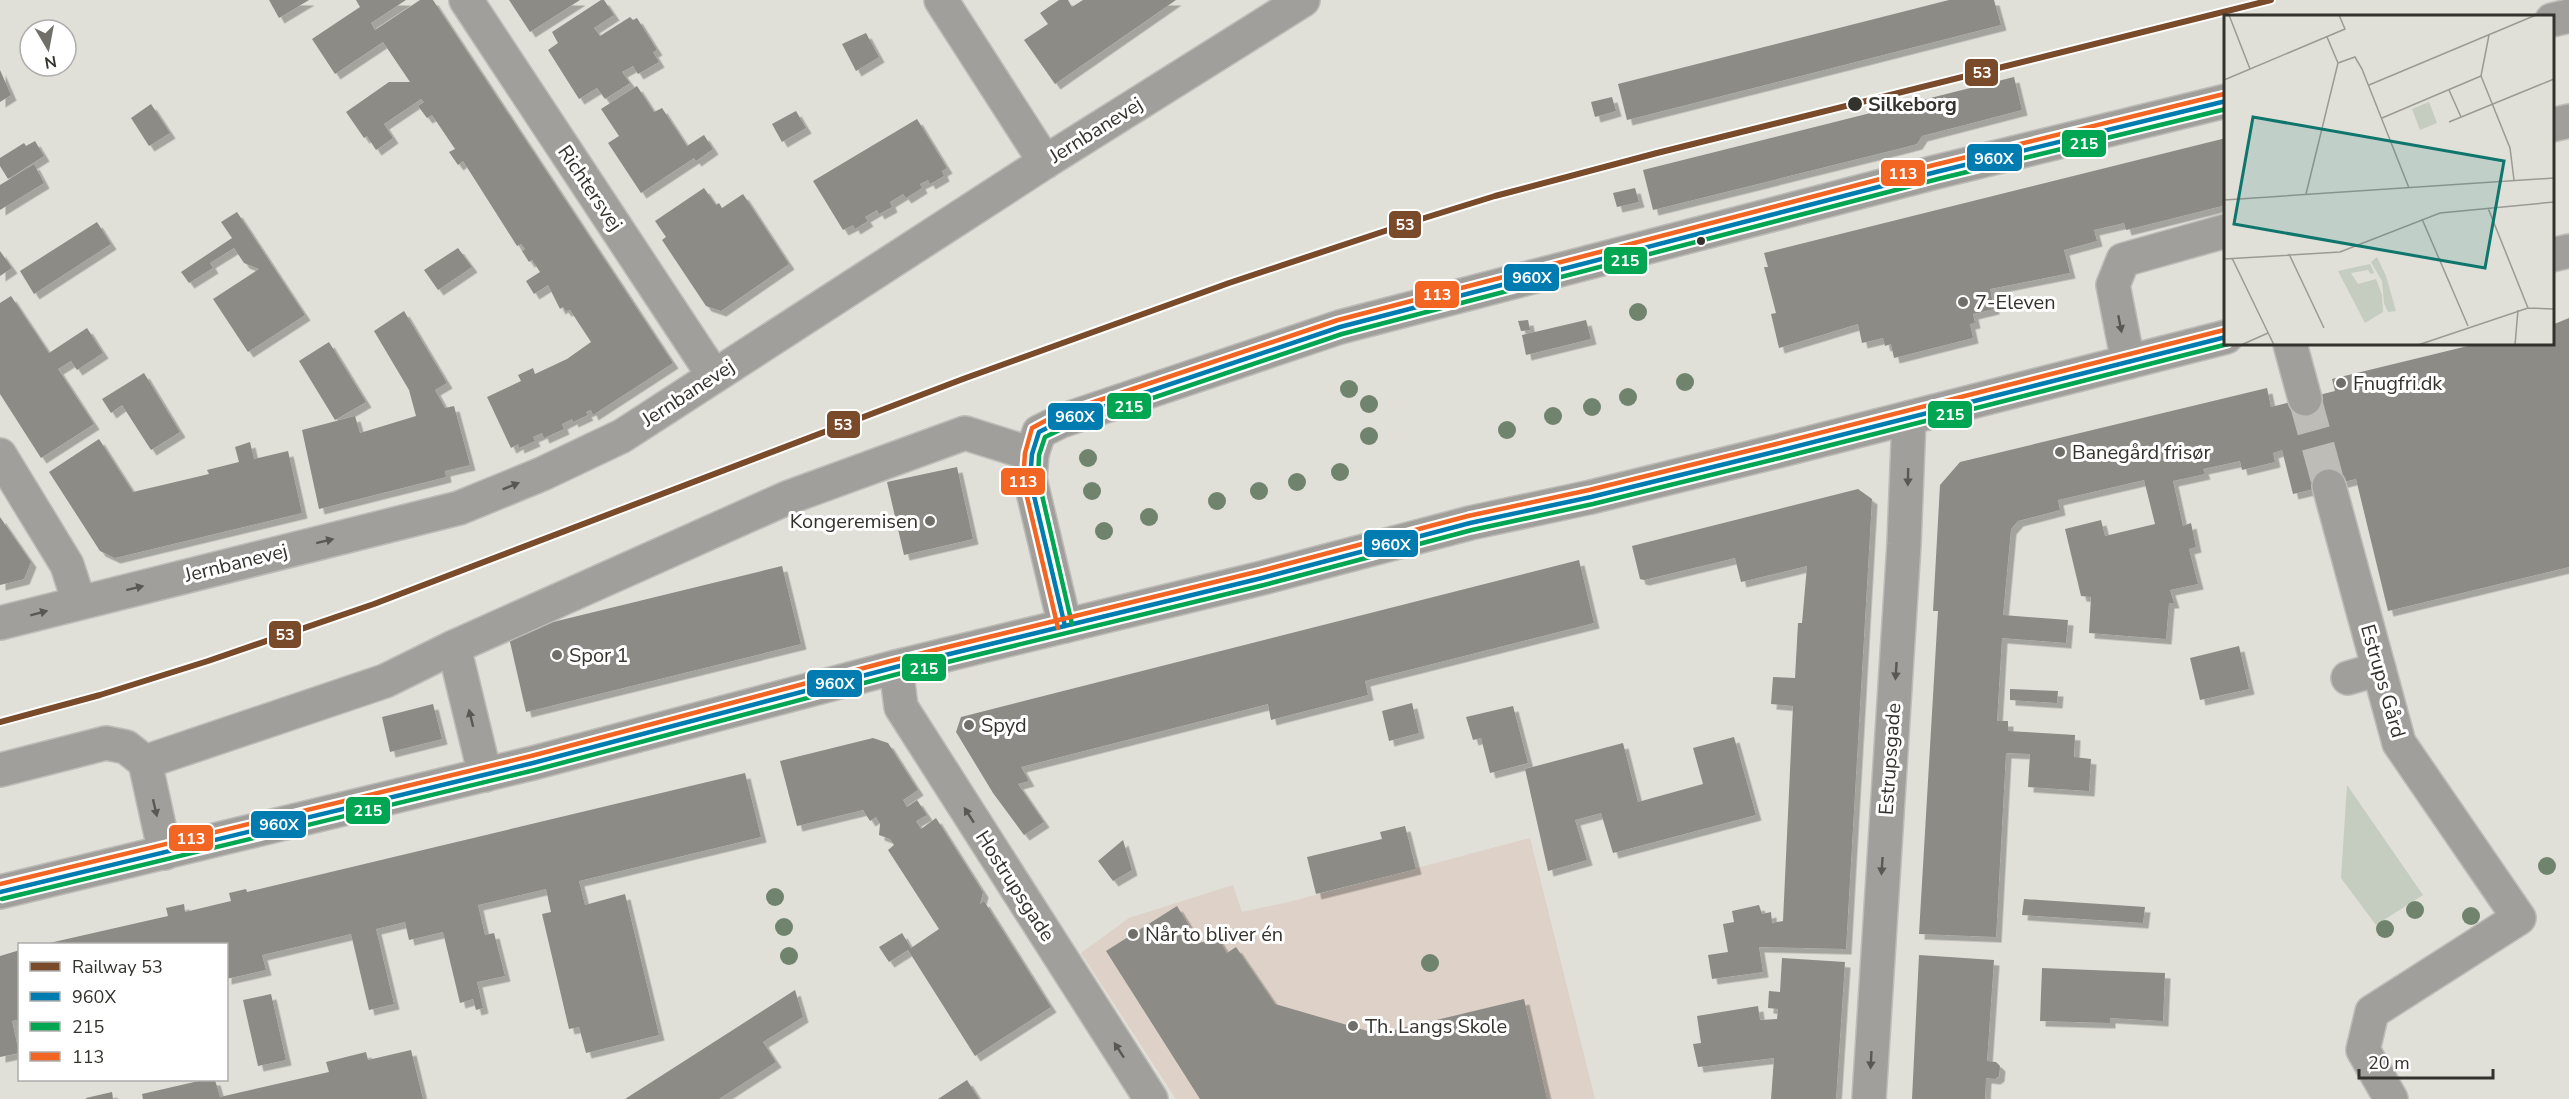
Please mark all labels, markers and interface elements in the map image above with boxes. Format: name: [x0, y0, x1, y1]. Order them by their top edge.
inset map: [2224, 15, 2554, 345]
north arrow: [18, 18, 78, 78]
text: N: [43, 50, 58, 74]
line badge: 53: [1964, 58, 1999, 87]
text: 53: [1972, 62, 1992, 84]
street label: Jernbanevej: [1043, 91, 1148, 170]
place label: Silkeborg: [1868, 91, 1957, 118]
marker: Silkeborg: [1846, 95, 1864, 113]
line badge: 215: [2061, 129, 2107, 158]
text: 215: [2070, 133, 2098, 155]
street label: Richtersvej: [551, 140, 629, 236]
line badge: 960X: [1966, 143, 2023, 172]
text: 960X: [1974, 148, 2014, 170]
line badge: 113: [1880, 159, 1926, 187]
text: 113: [1889, 163, 1917, 185]
line badge: 53: [1388, 210, 1422, 239]
text: 53: [1395, 214, 1415, 236]
unlabelled marker: [1695, 235, 1707, 247]
line badge: 215: [1603, 246, 1648, 275]
text: 215: [1611, 250, 1639, 272]
line badge: 960X: [1503, 263, 1560, 292]
text: 960X: [1512, 267, 1552, 289]
line badge: 113: [1414, 280, 1460, 309]
text: 113: [1423, 284, 1451, 306]
place label: 7-Eleven: [1975, 289, 2056, 316]
marker: 7-Eleven: [1956, 295, 1970, 309]
one-way arrow: [2116, 314, 2125, 333]
street label: Jernbanevej: [636, 353, 740, 434]
place label: Fnugfri.dk: [2353, 370, 2443, 397]
marker: Fnugfri.dk: [2334, 376, 2348, 390]
line badge: 215: [1106, 392, 1152, 420]
text: 215: [1115, 396, 1143, 418]
line badge: 215: [1927, 400, 1973, 429]
line badge: 960X: [1047, 402, 1104, 431]
text: 215: [1936, 404, 1964, 426]
text: 960X: [1055, 406, 1095, 428]
line badge: 53: [826, 410, 861, 439]
text: 53: [833, 414, 853, 436]
place label: Banegård frisør: [2072, 439, 2211, 466]
marker: Banegård frisør: [2053, 445, 2067, 459]
line badge: 113: [1000, 467, 1046, 496]
one-way arrow: [1903, 467, 1912, 486]
text: 113: [1009, 471, 1037, 493]
one-way arrow: [503, 481, 521, 491]
place label: Kongeremisen: [790, 508, 918, 535]
marker: Kongeremisen: [923, 514, 937, 528]
line badge: 960X: [1363, 529, 1419, 558]
text: 960X: [1371, 534, 1411, 556]
one-way arrow: [315, 535, 334, 545]
street label: Jernbanevej: [181, 537, 290, 589]
one-way arrow: [126, 583, 145, 593]
one-way arrow: [30, 607, 48, 617]
line badge: 53: [268, 620, 302, 649]
street label: Estrups Gård: [2354, 621, 2412, 741]
text: 53: [275, 624, 295, 646]
place label: Spor 1: [569, 642, 628, 669]
marker: Spor 1: [550, 648, 564, 662]
line badge: 215: [901, 653, 947, 682]
text: 215: [910, 658, 938, 680]
one-way arrow: [1891, 662, 1900, 681]
line badge: 960X: [806, 669, 863, 698]
text: 960X: [815, 673, 855, 695]
street label: Estrupsgade: [1873, 702, 1907, 816]
one-way arrow: [466, 709, 476, 727]
place label: Spyd: [981, 712, 1027, 739]
marker: Spyd: [962, 718, 976, 732]
line badge: 215: [345, 796, 391, 825]
one-way arrow: [150, 798, 160, 817]
text: 215: [354, 800, 382, 822]
one-way arrow: [963, 807, 975, 823]
line badge: 960X: [250, 810, 307, 839]
text: 960X: [259, 814, 299, 836]
line badge: 113: [168, 824, 214, 852]
street label: Hostrupsgade: [969, 825, 1061, 947]
text: 113: [177, 828, 205, 850]
one-way arrow: [1877, 856, 1887, 875]
place label: Når to bliver én: [1145, 921, 1283, 948]
marker: Når to bliver én: [1126, 927, 1140, 941]
legend: [18, 943, 228, 1081]
text: Railway 53: [72, 955, 163, 979]
text: 960X: [72, 985, 116, 1009]
place label: Th. Langs Skole: [1365, 1013, 1507, 1040]
text: 215: [72, 1015, 104, 1039]
marker: Th. Langs Skole: [1346, 1019, 1360, 1033]
one-way arrow: [1114, 1042, 1125, 1058]
scale bar: [2359, 1042, 2492, 1080]
text: 113: [72, 1045, 104, 1069]
one-way arrow: [1866, 1051, 1875, 1070]
text: 20 m: [2368, 1051, 2410, 1075]

